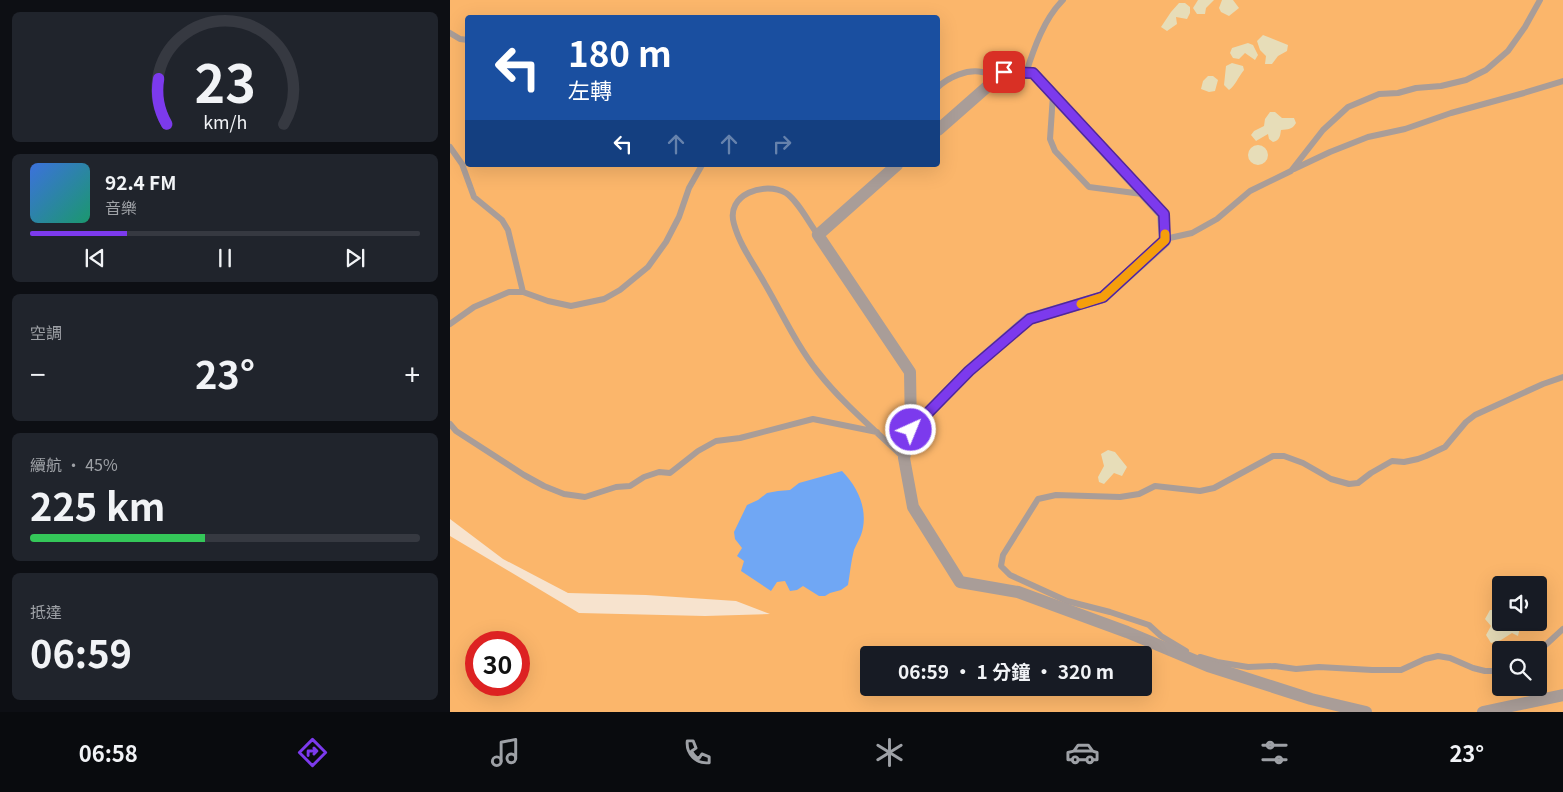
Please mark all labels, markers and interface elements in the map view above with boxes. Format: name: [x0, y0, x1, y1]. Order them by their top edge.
text: 180 m: [568, 26, 672, 77]
icon: left: [485, 35, 550, 100]
text: 23: [194, 43, 256, 118]
pin: [983, 51, 1025, 93]
icon: arrive: [990, 58, 1018, 86]
text: 左轉: [568, 73, 612, 105]
text: km/h: [203, 108, 247, 134]
icon: left: [609, 130, 637, 158]
icon: ahead: [662, 130, 690, 158]
icon: ahead: [715, 130, 743, 158]
icon: right: [768, 130, 796, 158]
text: 92.4 FM: [105, 168, 176, 195]
text: 音樂: [105, 195, 137, 219]
icon: previous: [81, 244, 109, 272]
icon: pause: [211, 244, 239, 272]
icon: next: [341, 244, 369, 272]
text: 空調: [30, 320, 62, 344]
text: 23°: [195, 345, 255, 400]
text: −: [30, 353, 46, 393]
text: +: [404, 353, 420, 393]
position arrow: [884, 403, 936, 455]
text: 續航 · 45%: [30, 452, 118, 476]
text: 225 km: [30, 477, 165, 532]
map controls: [1492, 576, 1547, 696]
button: sound: [1492, 576, 1547, 631]
text: 抵達: [30, 599, 62, 623]
text: 06:59: [30, 624, 132, 679]
speed limit sign: 30: [465, 631, 530, 696]
button: search: [1492, 641, 1547, 696]
text: 06:59 · 1 分鐘 · 320 m: [898, 657, 1114, 684]
icon: directions: [295, 735, 330, 770]
icon: music: [488, 735, 523, 770]
icon: phone: [680, 735, 715, 770]
icon: climate: [872, 735, 907, 770]
icon: car: [1065, 735, 1100, 770]
icon: filters: [1257, 735, 1292, 770]
text: 06:58: [79, 736, 138, 768]
text: 23°: [1449, 736, 1484, 768]

